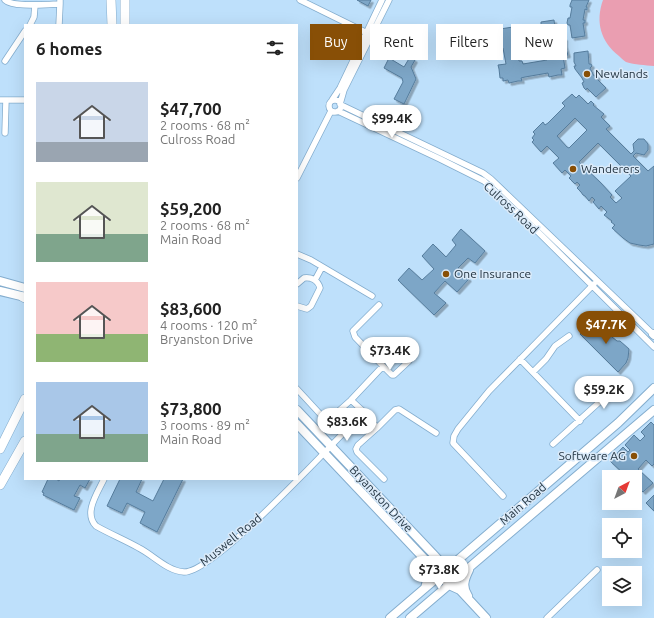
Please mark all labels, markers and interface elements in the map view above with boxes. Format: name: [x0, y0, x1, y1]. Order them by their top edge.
chip: Buy: [310, 24, 362, 60]
chip: Rent: [370, 24, 428, 60]
chip: Filters: [436, 24, 503, 60]
chip: New: [511, 24, 567, 60]
icon: filters: [264, 37, 286, 59]
text: 6 homes: [36, 39, 102, 58]
place label: Newlands: [595, 67, 648, 80]
marker: Newlands: [582, 69, 592, 79]
icon: home: [68, 98, 116, 146]
text: $47,700: [160, 99, 222, 118]
pin: $99.4K: [359, 105, 425, 139]
text: $99.4K: [371, 111, 413, 125]
text: 2 rooms · 68 m²: [160, 118, 250, 132]
text: Culross Road: [160, 132, 235, 146]
place label: Wanderers: [581, 162, 639, 175]
marker: Wanderers: [568, 164, 578, 174]
street label: Culross Road: [481, 179, 541, 236]
icon: home: [68, 198, 116, 246]
text: $59,200: [160, 199, 222, 218]
text: 2 rooms · 68 m²: [160, 218, 250, 232]
text: Main Road: [160, 232, 222, 246]
place label: One Insurance: [454, 267, 531, 280]
marker: One Insurance: [441, 269, 451, 279]
icon: home: [68, 298, 116, 346]
text: $83,600: [160, 299, 222, 318]
pin: $47.7K: [573, 311, 639, 345]
text: $47.7K: [585, 317, 627, 331]
text: 4 rooms · 120 m²: [160, 318, 257, 332]
text: Bryanston Drive: [160, 332, 253, 346]
pin: $73.4K: [357, 337, 423, 371]
text: $73.4K: [369, 343, 411, 357]
pin: $59.2K: [571, 376, 637, 410]
text: $59.2K: [583, 382, 625, 396]
icon: home: [68, 398, 116, 446]
text: $73,800: [160, 399, 222, 418]
pin: $83.6K: [314, 408, 380, 442]
text: $83.6K: [326, 414, 368, 428]
text: 3 rooms · 89 m²: [160, 418, 250, 432]
text: Main Road: [160, 432, 222, 446]
place label: Software AG: [558, 449, 626, 462]
marker: Software AG: [629, 451, 639, 461]
street label: Bryanston Drive: [347, 463, 415, 535]
north arrow: [602, 470, 642, 510]
map controls: [602, 470, 642, 606]
street label: Main Road: [497, 480, 548, 527]
street label: Muswell Road: [197, 511, 264, 568]
button: locate: [602, 518, 642, 558]
pin: $73.8K: [406, 556, 472, 590]
text: $73.8K: [418, 562, 460, 576]
button: layers: [602, 566, 642, 606]

